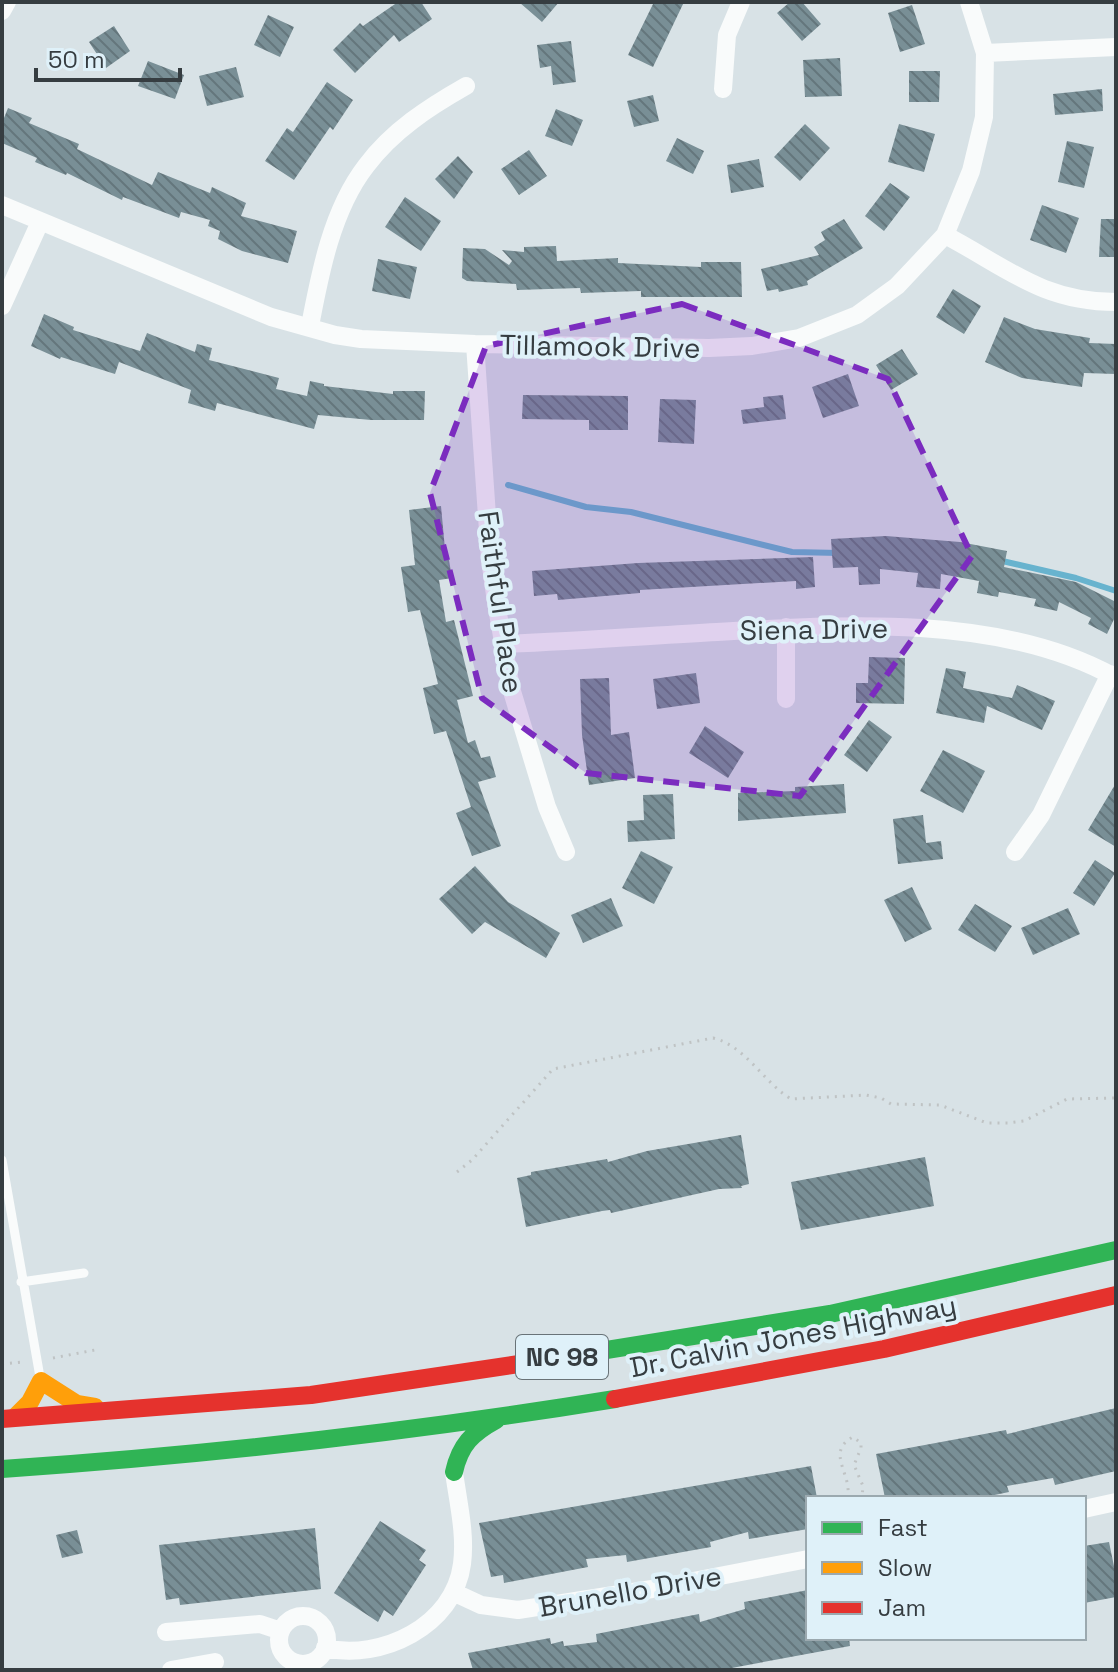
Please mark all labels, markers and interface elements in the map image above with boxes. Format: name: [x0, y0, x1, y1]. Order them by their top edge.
scale bar: [36, 32, 180, 82]
text: 50 m: [48, 44, 105, 75]
street label: Tillamook Drive: [499, 326, 701, 366]
street label: Faithful Place: [470, 508, 532, 696]
street label: Siena Drive: [740, 610, 888, 648]
street label: Dr. Calvin Jones Highway: [627, 1287, 959, 1385]
road number: NC 98: [516, 1335, 608, 1379]
legend: [806, 1496, 1086, 1640]
text: Fast: [878, 1512, 928, 1543]
text: Slow: [878, 1552, 932, 1583]
street label: Brunello Drive: [536, 1557, 724, 1625]
text: Jam: [878, 1592, 926, 1623]

